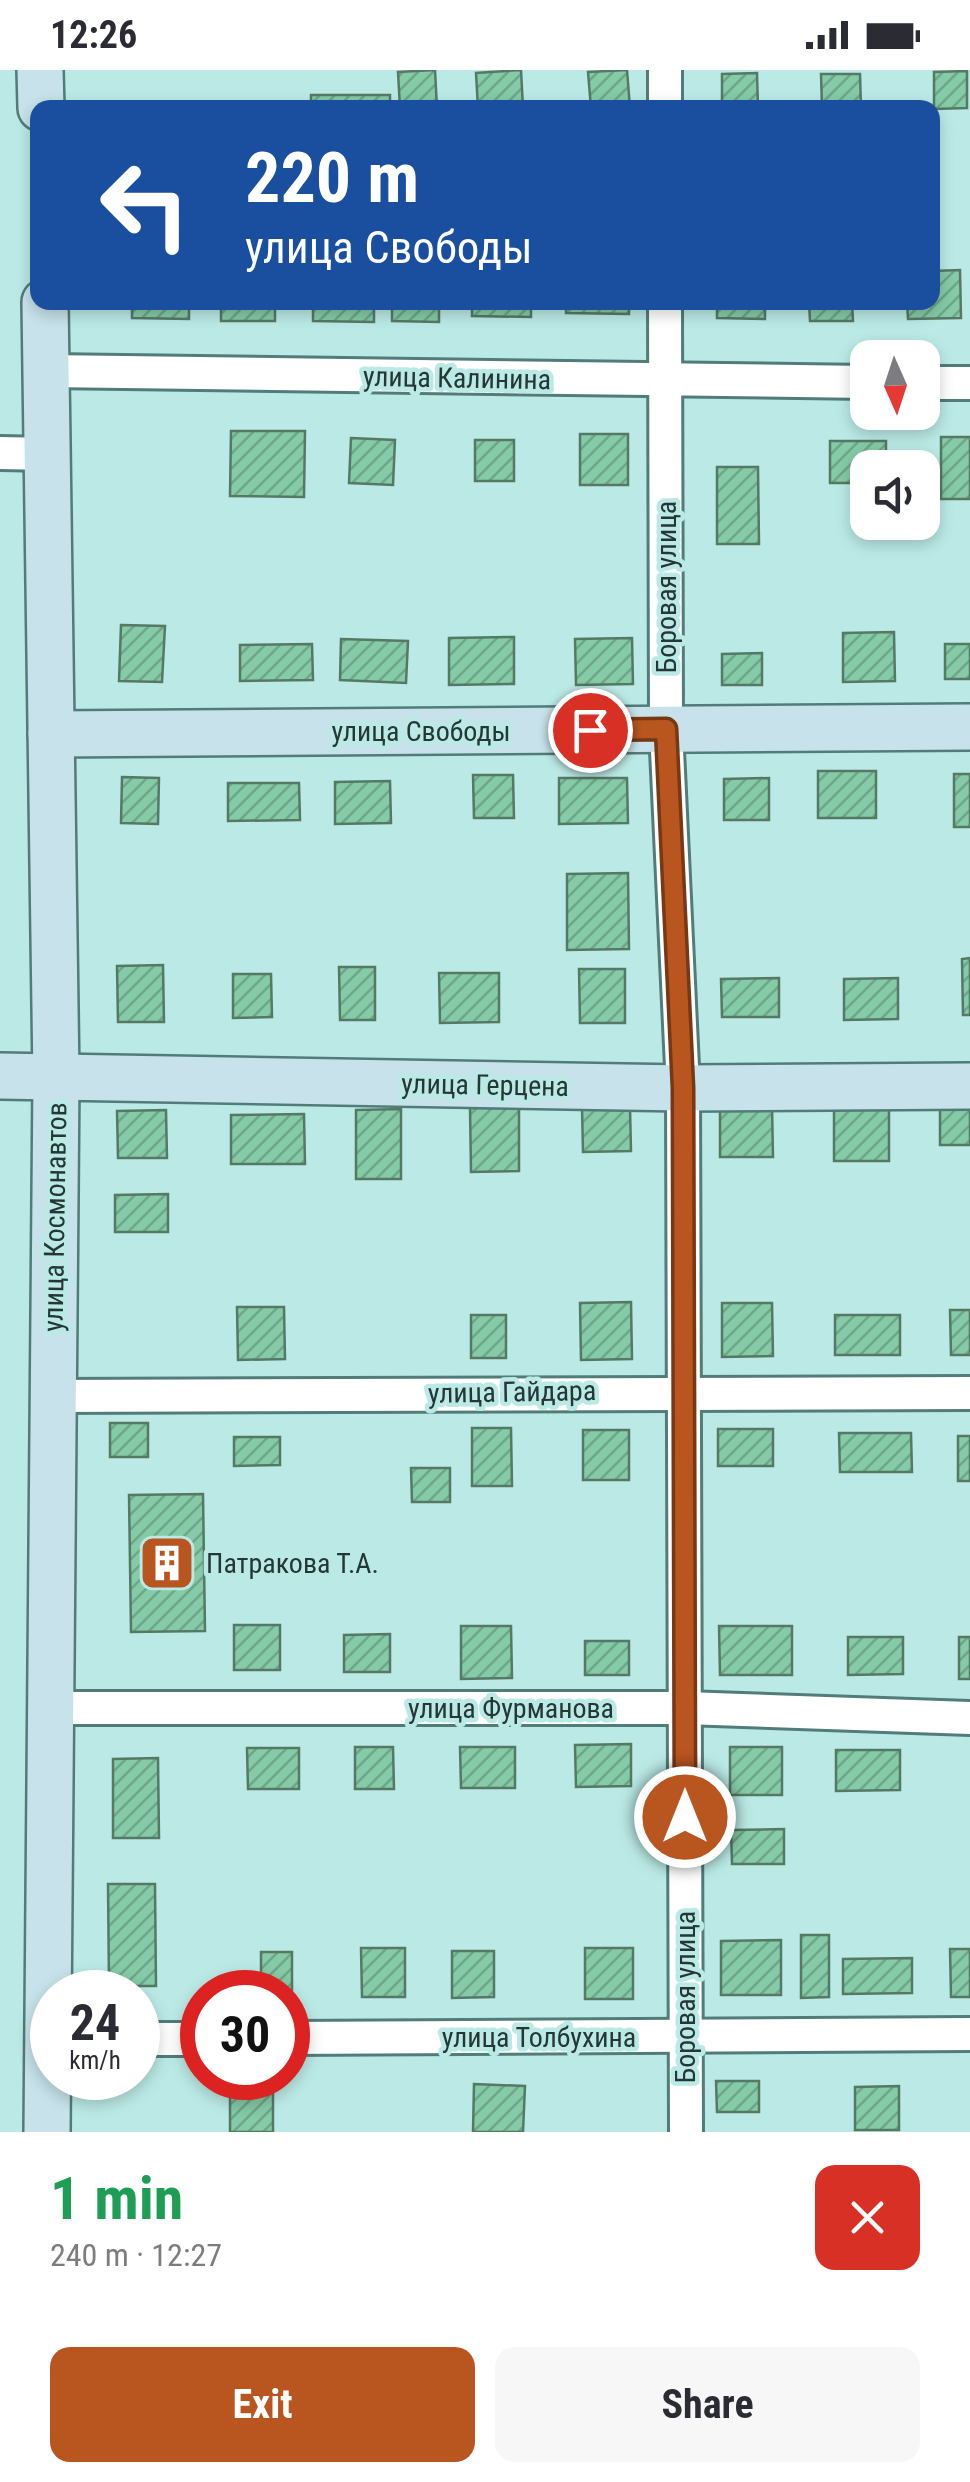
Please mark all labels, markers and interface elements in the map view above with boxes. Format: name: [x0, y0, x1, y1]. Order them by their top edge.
text: 12:26: [50, 13, 137, 57]
text: 220 m: [245, 137, 419, 219]
icon: left: [80, 140, 210, 270]
text: улица Свободы: [245, 221, 533, 274]
north arrow: [850, 340, 940, 430]
map controls: [850, 340, 940, 540]
street label: улица Калинина: [363, 360, 551, 396]
button: sound: [850, 450, 940, 540]
street label: Боровая улица: [650, 501, 683, 673]
pin: [548, 688, 633, 773]
icon: arrive: [563, 703, 618, 758]
street label: улица Свободы: [332, 715, 510, 748]
street label: улица Герцена: [401, 1067, 569, 1103]
street label: улица Космонавтов: [36, 1102, 74, 1332]
street label: улица Гайдара: [428, 1374, 596, 1410]
building icon: Патракова Т.А.: [137, 1533, 197, 1593]
place label: Патракова Т.А.: [206, 1547, 379, 1580]
street label: улица Фурманова: [408, 1692, 614, 1725]
position arrow: [633, 1765, 737, 1869]
street label: Боровая улица: [669, 1911, 702, 2083]
speed limit sign: 30: [180, 1970, 310, 2100]
text: 24: [70, 1994, 120, 2052]
street label: улица Толбухина: [442, 2021, 636, 2054]
text: km/h: [69, 2046, 121, 2075]
text: 1 min: [50, 2163, 183, 2234]
button: close: [815, 2165, 920, 2270]
text: 240 m · 12:27: [50, 2236, 222, 2274]
button: Exit: [50, 2347, 475, 2462]
button: Share: [495, 2347, 920, 2462]

